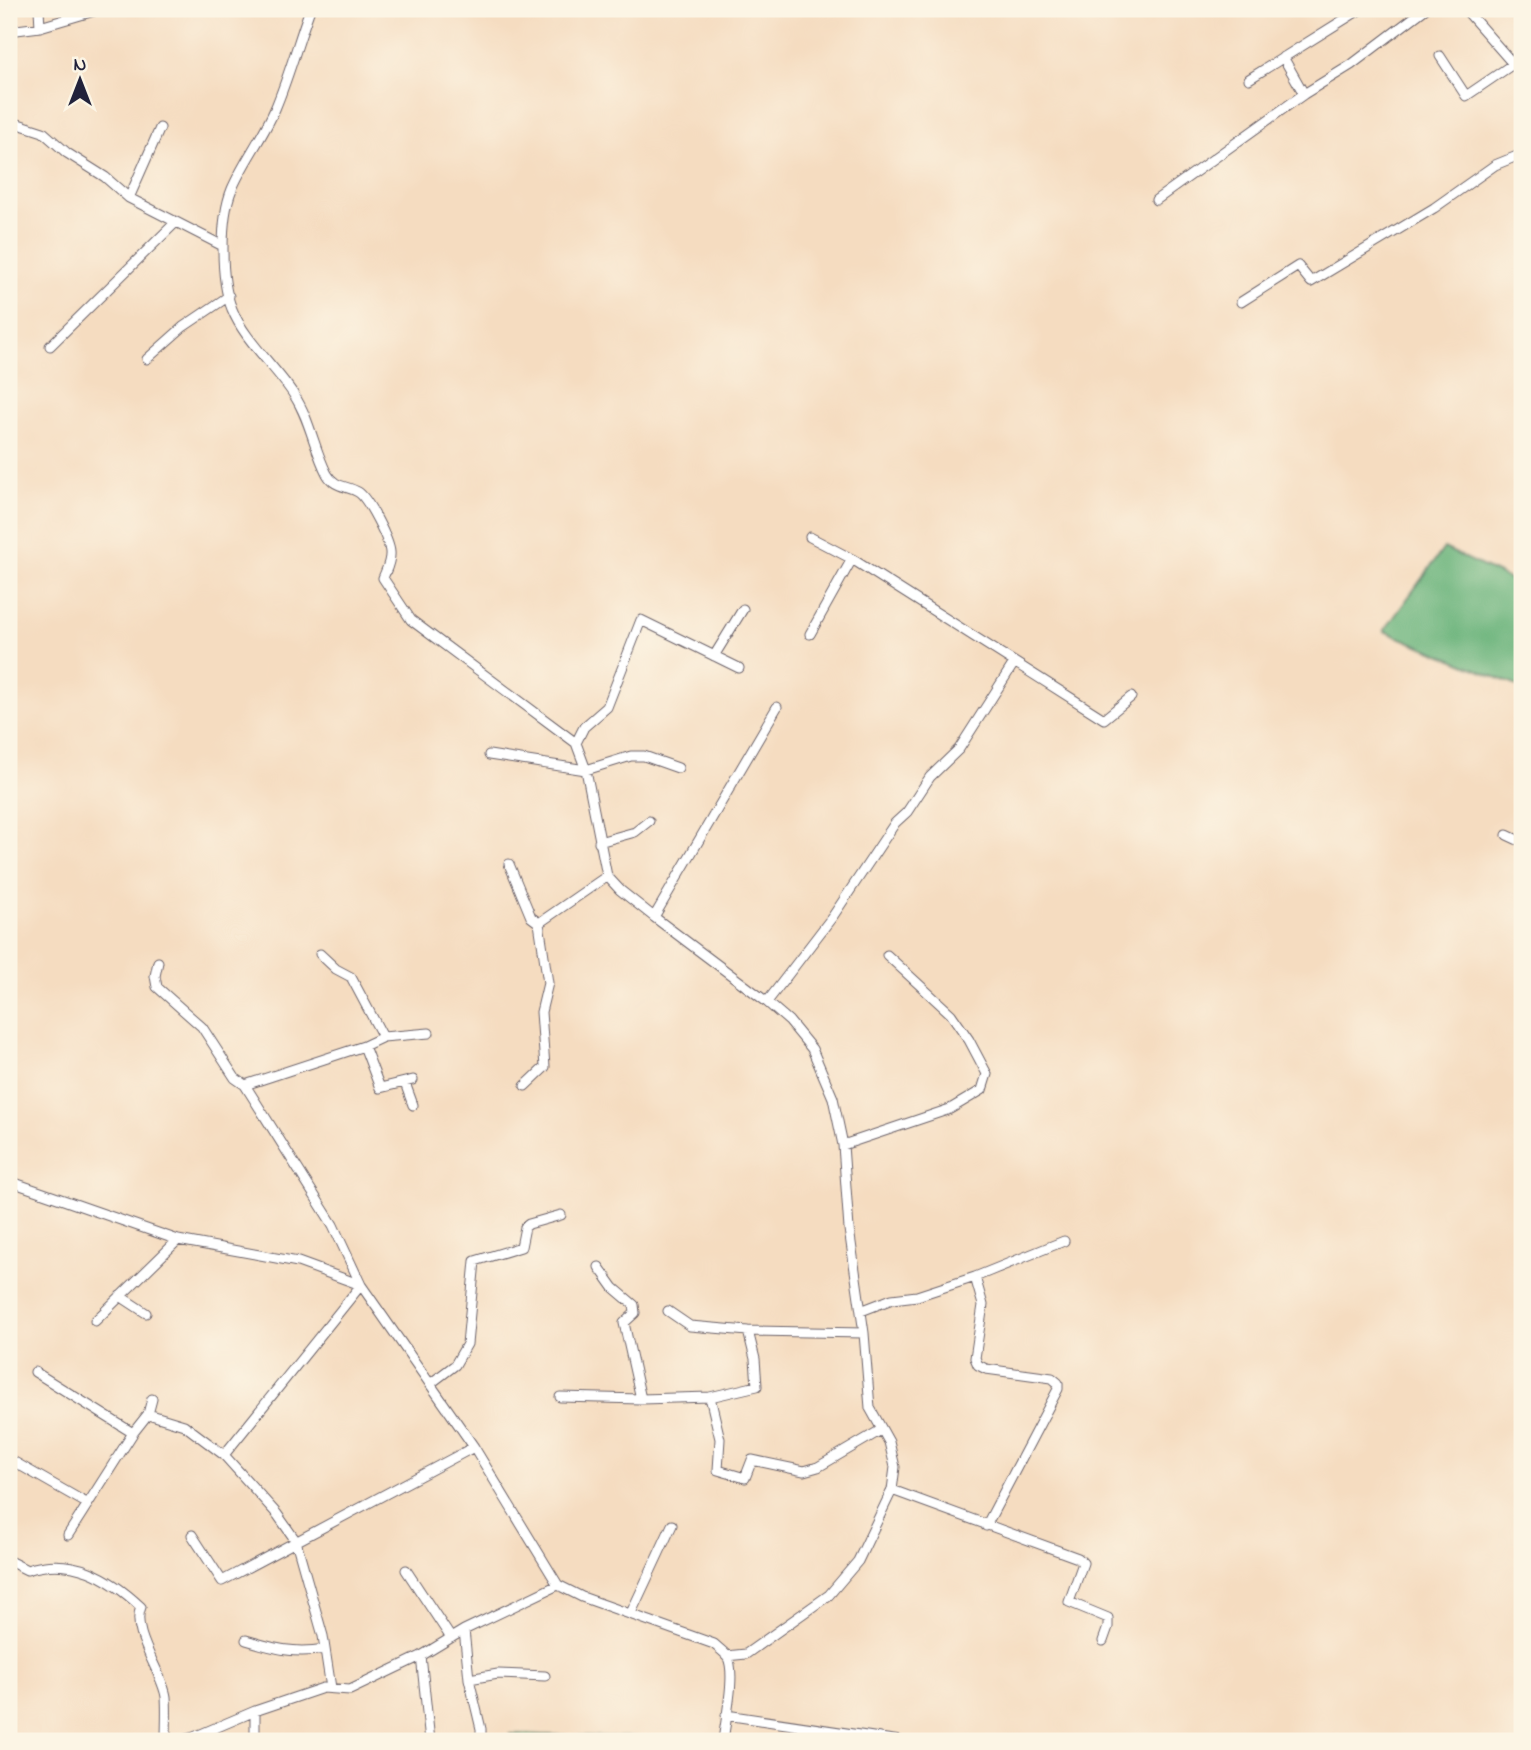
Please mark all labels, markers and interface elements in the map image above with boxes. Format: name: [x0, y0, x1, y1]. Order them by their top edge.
north arrow: [46, 46, 116, 116]
text: N: [74, 52, 87, 79]

